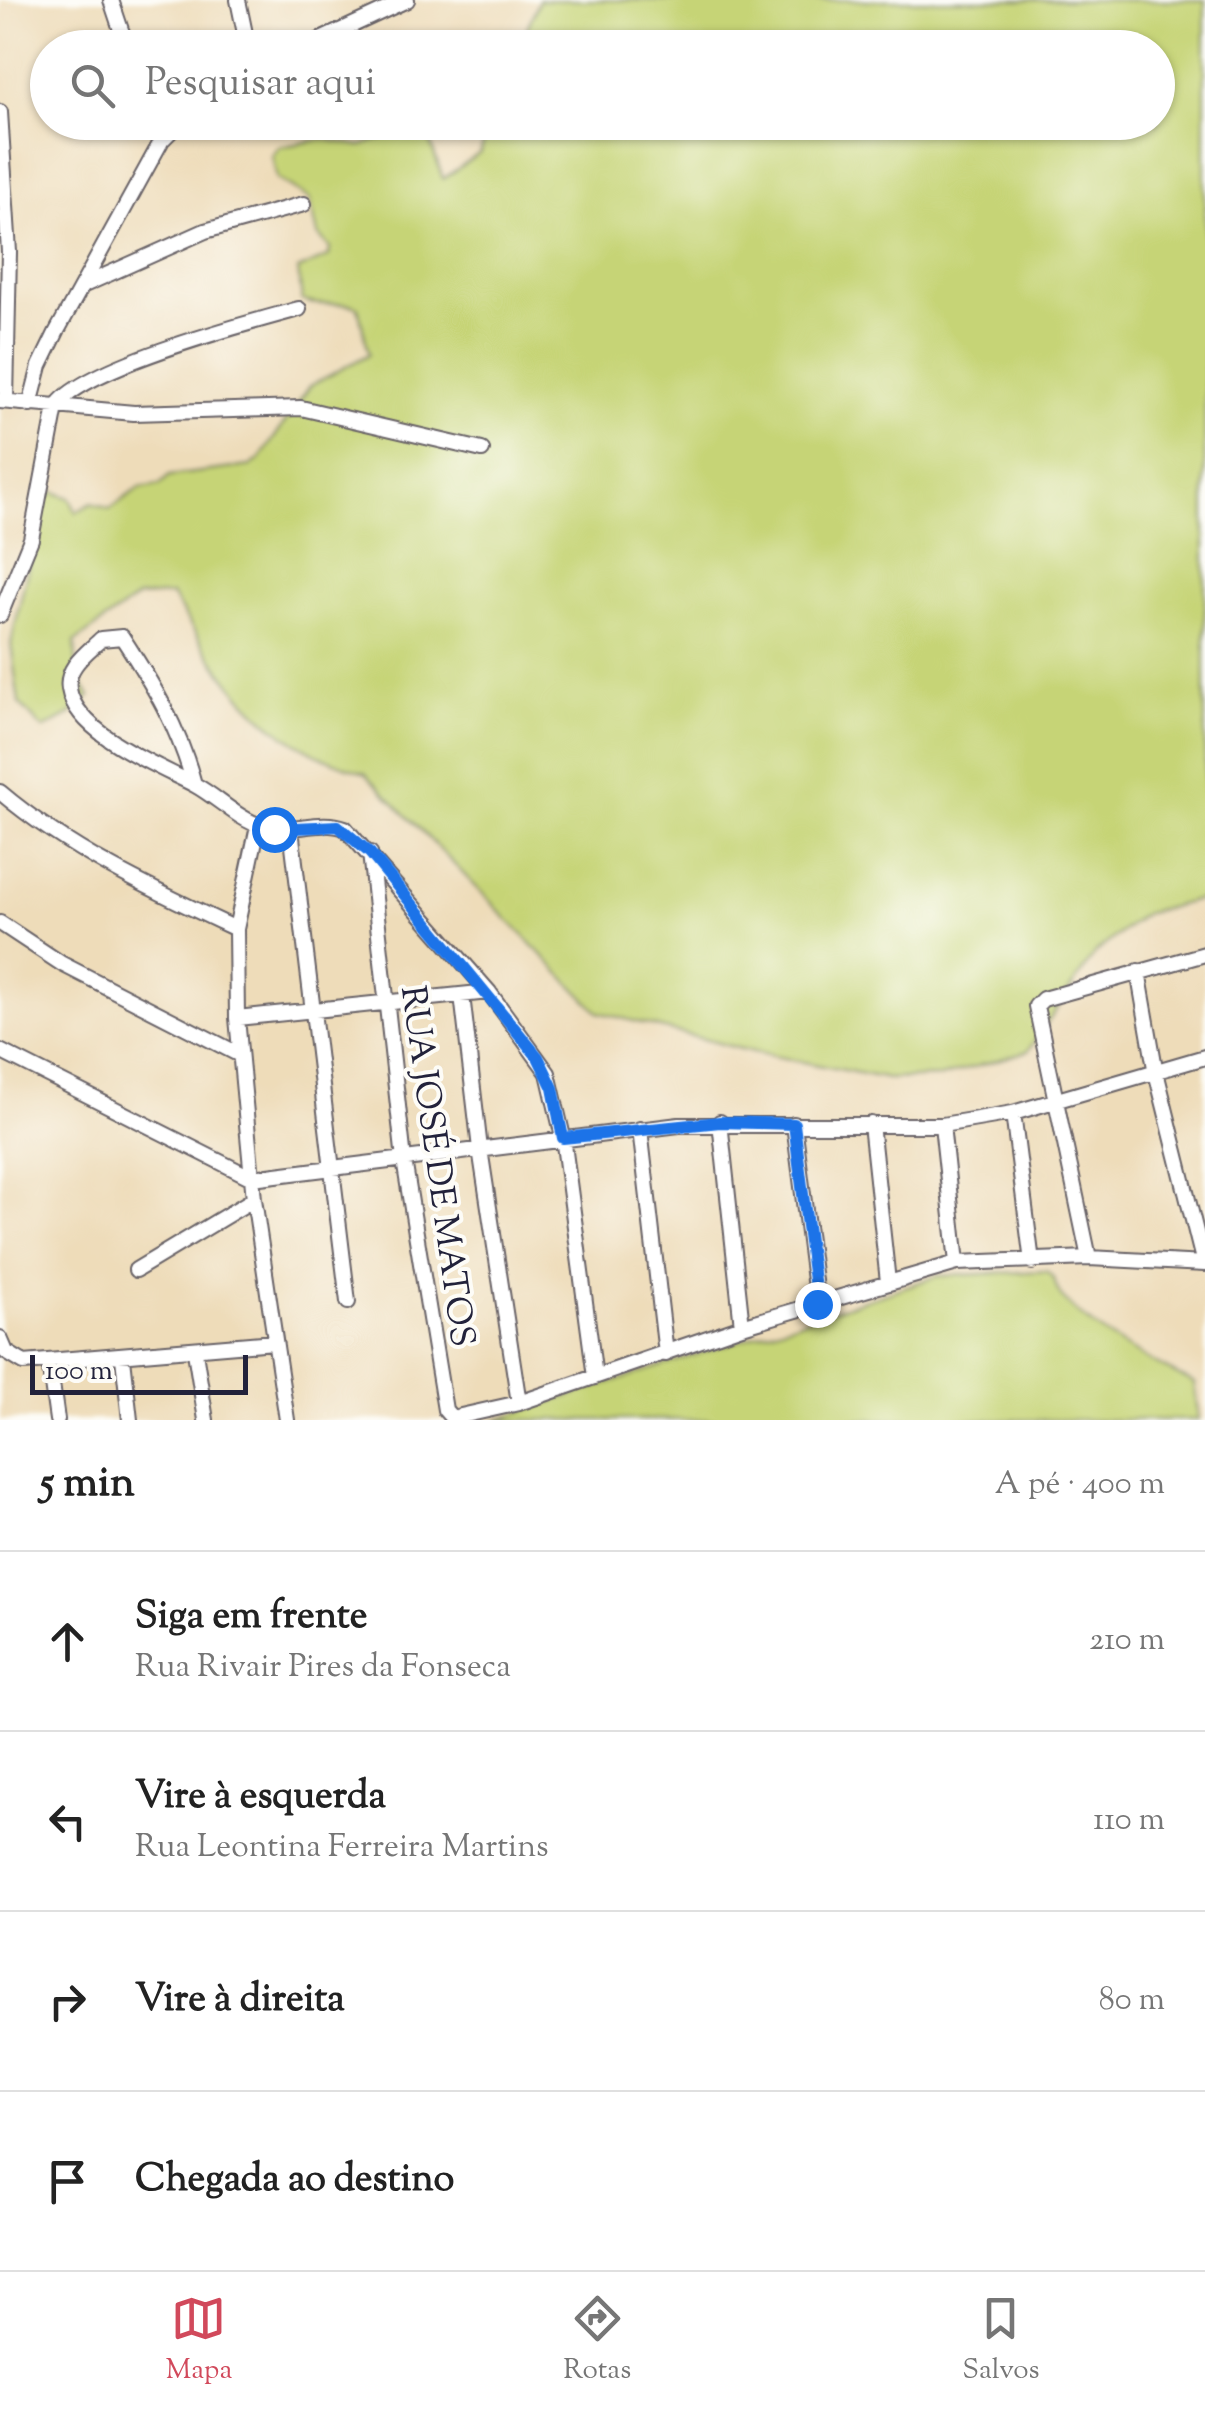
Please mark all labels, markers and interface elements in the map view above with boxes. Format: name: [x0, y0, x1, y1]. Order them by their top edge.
search box: [30, 30, 1175, 140]
icon: search: [65, 58, 120, 113]
text: Pesquisar aqui: [145, 58, 376, 112]
route start: [252, 807, 298, 853]
street label: RUA JOSÉ DE MATOS: [385, 983, 486, 1350]
route end: [795, 1282, 841, 1328]
scale bar: [30, 1350, 248, 1394]
text: 100 m: [45, 1352, 113, 1392]
text: 5 min: [40, 1455, 135, 1515]
text: A pé · 400 m: [995, 1462, 1165, 1508]
text: Siga em frente: [135, 1591, 368, 1645]
icon: ahead: [40, 1614, 95, 1669]
text: 210 m: [1089, 1618, 1165, 1664]
text: Rua Rivair Pires da Fonseca: [135, 1645, 511, 1691]
text: Vire à esquerda: [135, 1771, 386, 1825]
icon: left: [40, 1794, 95, 1849]
text: 110 m: [1093, 1798, 1165, 1844]
text: Rua Leontina Ferreira Martins: [135, 1825, 549, 1871]
icon: right: [40, 1974, 95, 2029]
text: Vire à direita: [135, 1974, 345, 2028]
text: 80 m: [1099, 1978, 1165, 2024]
icon: arrive: [40, 2154, 95, 2209]
text: Chegada ao destino: [135, 2154, 454, 2208]
tab: Mapa: [165, 2291, 232, 2391]
tab: Rotas: [563, 2291, 631, 2391]
tab: Salvos: [962, 2291, 1039, 2391]

